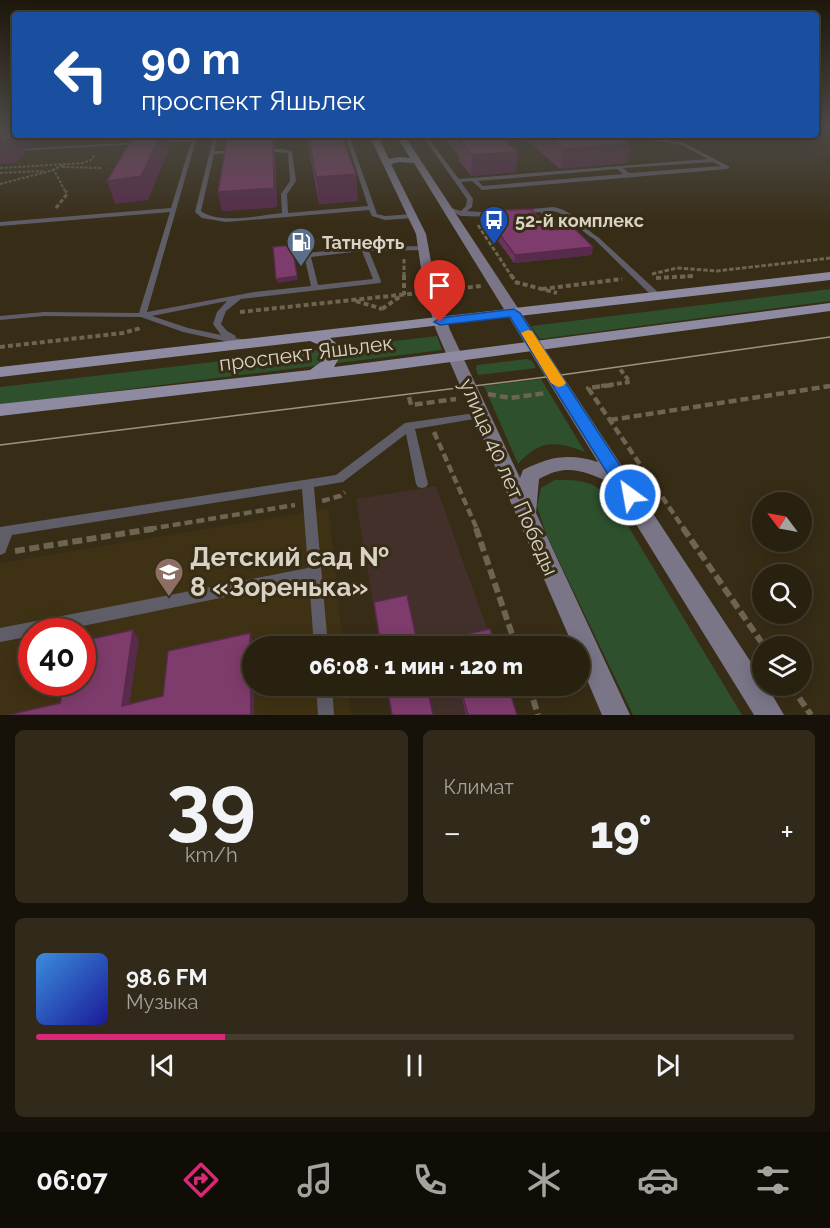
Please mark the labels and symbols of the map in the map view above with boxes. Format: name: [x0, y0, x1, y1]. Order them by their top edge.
bus stop icon: 52-й комплекс: [478, 204, 510, 246]
place label: 52-й комплекс: [515, 210, 644, 231]
fuel station icon: Татнефть: [285, 226, 317, 268]
place label: Татнефть: [322, 232, 405, 253]
pin: [414, 260, 465, 322]
street label: проспект Яшьлек: [218, 330, 394, 376]
street label: улица 40 лет Победы: [454, 375, 564, 579]
position arrow: [598, 463, 662, 527]
north arrow: [752, 492, 812, 552]
place label: Детский сад № 8 «Зоренька»: [190, 542, 389, 602]
school or university icon: Детский сад № 8 «Зоренька»: [153, 556, 185, 598]
speed limit sign: 40: [18, 618, 96, 696]

